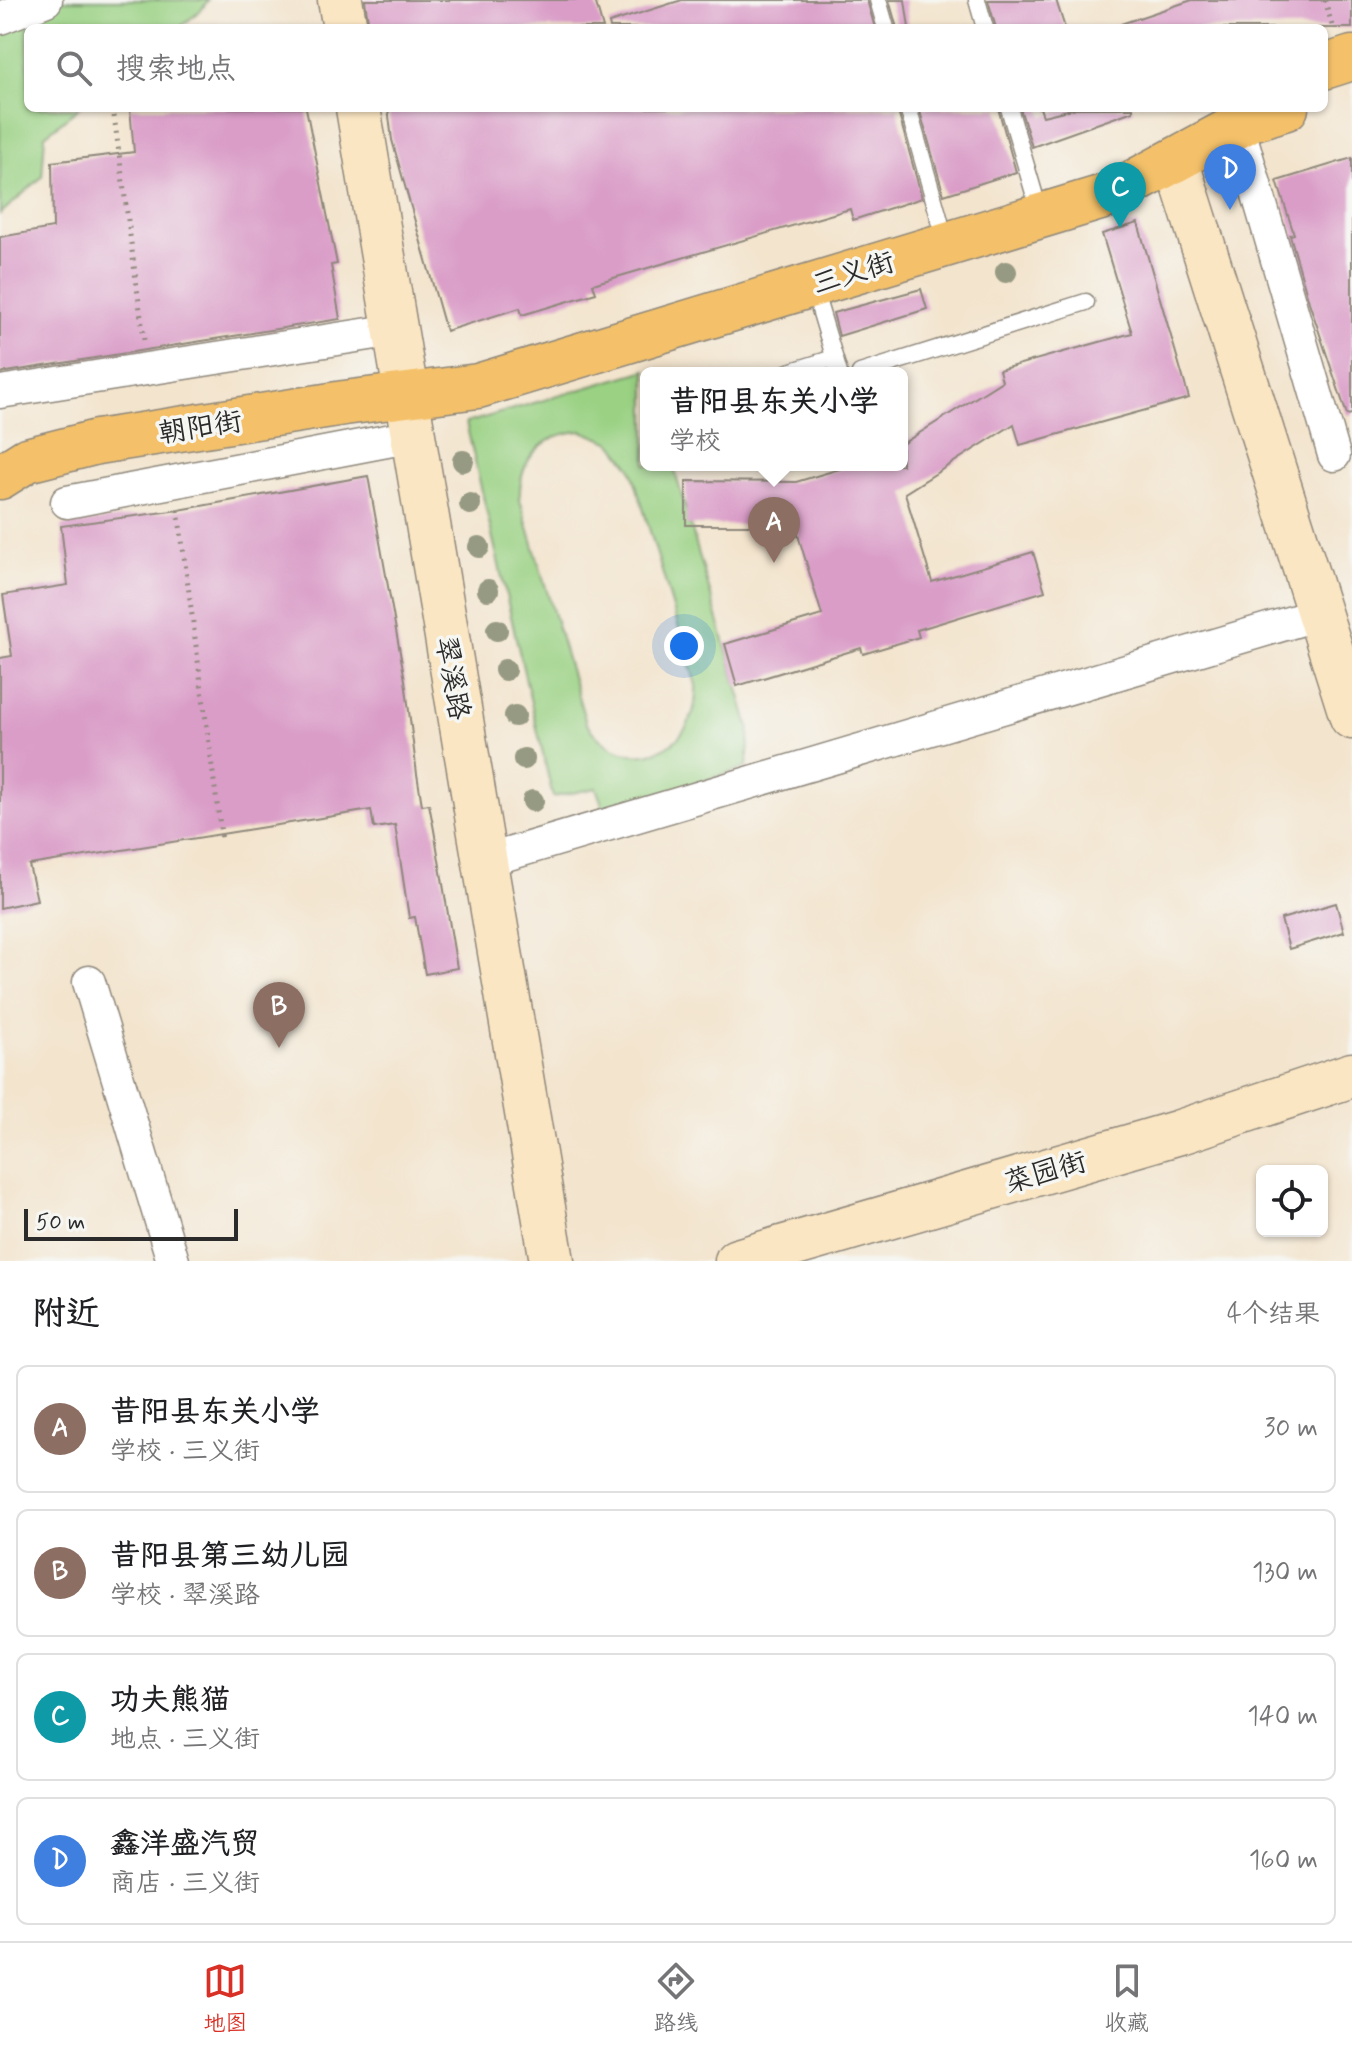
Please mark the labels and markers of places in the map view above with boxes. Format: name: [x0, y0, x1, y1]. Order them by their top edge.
pin: D: [1204, 144, 1256, 210]
pin: C: [1094, 162, 1146, 228]
pin: A: [748, 497, 800, 563]
pin: B: [253, 982, 305, 1048]

